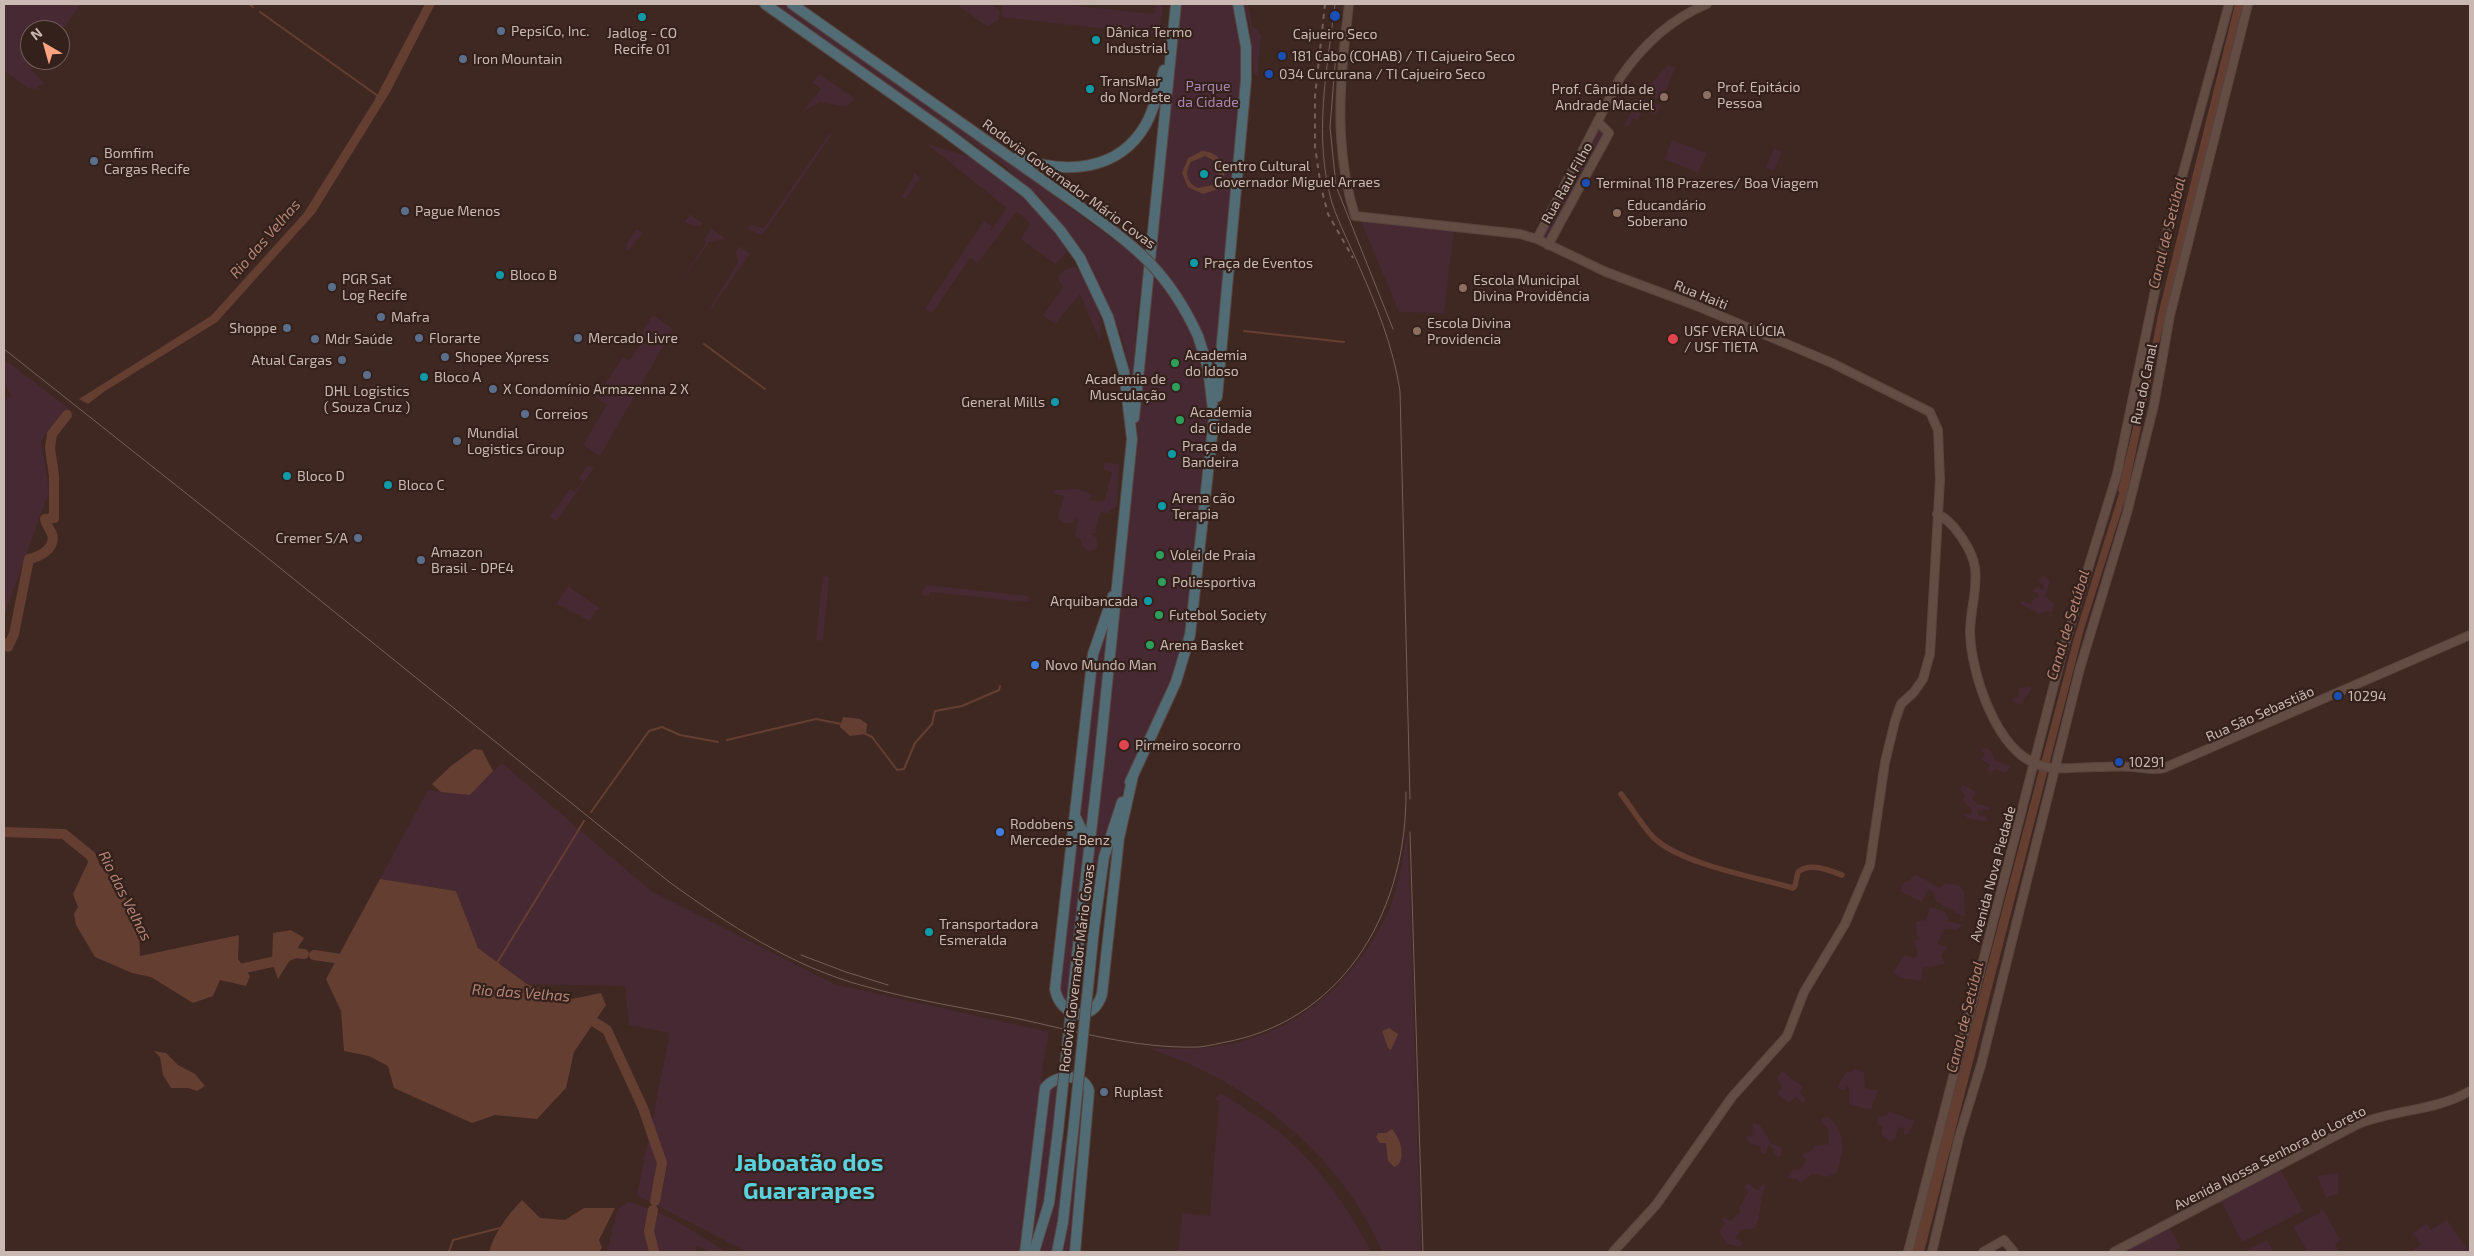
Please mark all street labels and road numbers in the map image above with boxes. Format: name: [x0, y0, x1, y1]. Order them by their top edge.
street label: Rodovia Governador Mário Covas: [979, 116, 1159, 252]
street label: Rua Raul Filho: [1538, 139, 1596, 227]
street label: Rua Haiti: [1672, 277, 1730, 313]
street label: Rua do Canal: [2127, 342, 2161, 426]
street label: Rua São Sebastião: [2203, 683, 2317, 745]
street label: Avenida Nova Piedade: [1967, 804, 2019, 944]
street label: Rodovia Governador Mário Covas: [1056, 863, 1098, 1073]
street label: Avenida Nossa Senhora do Loreto: [2171, 1102, 2369, 1214]

